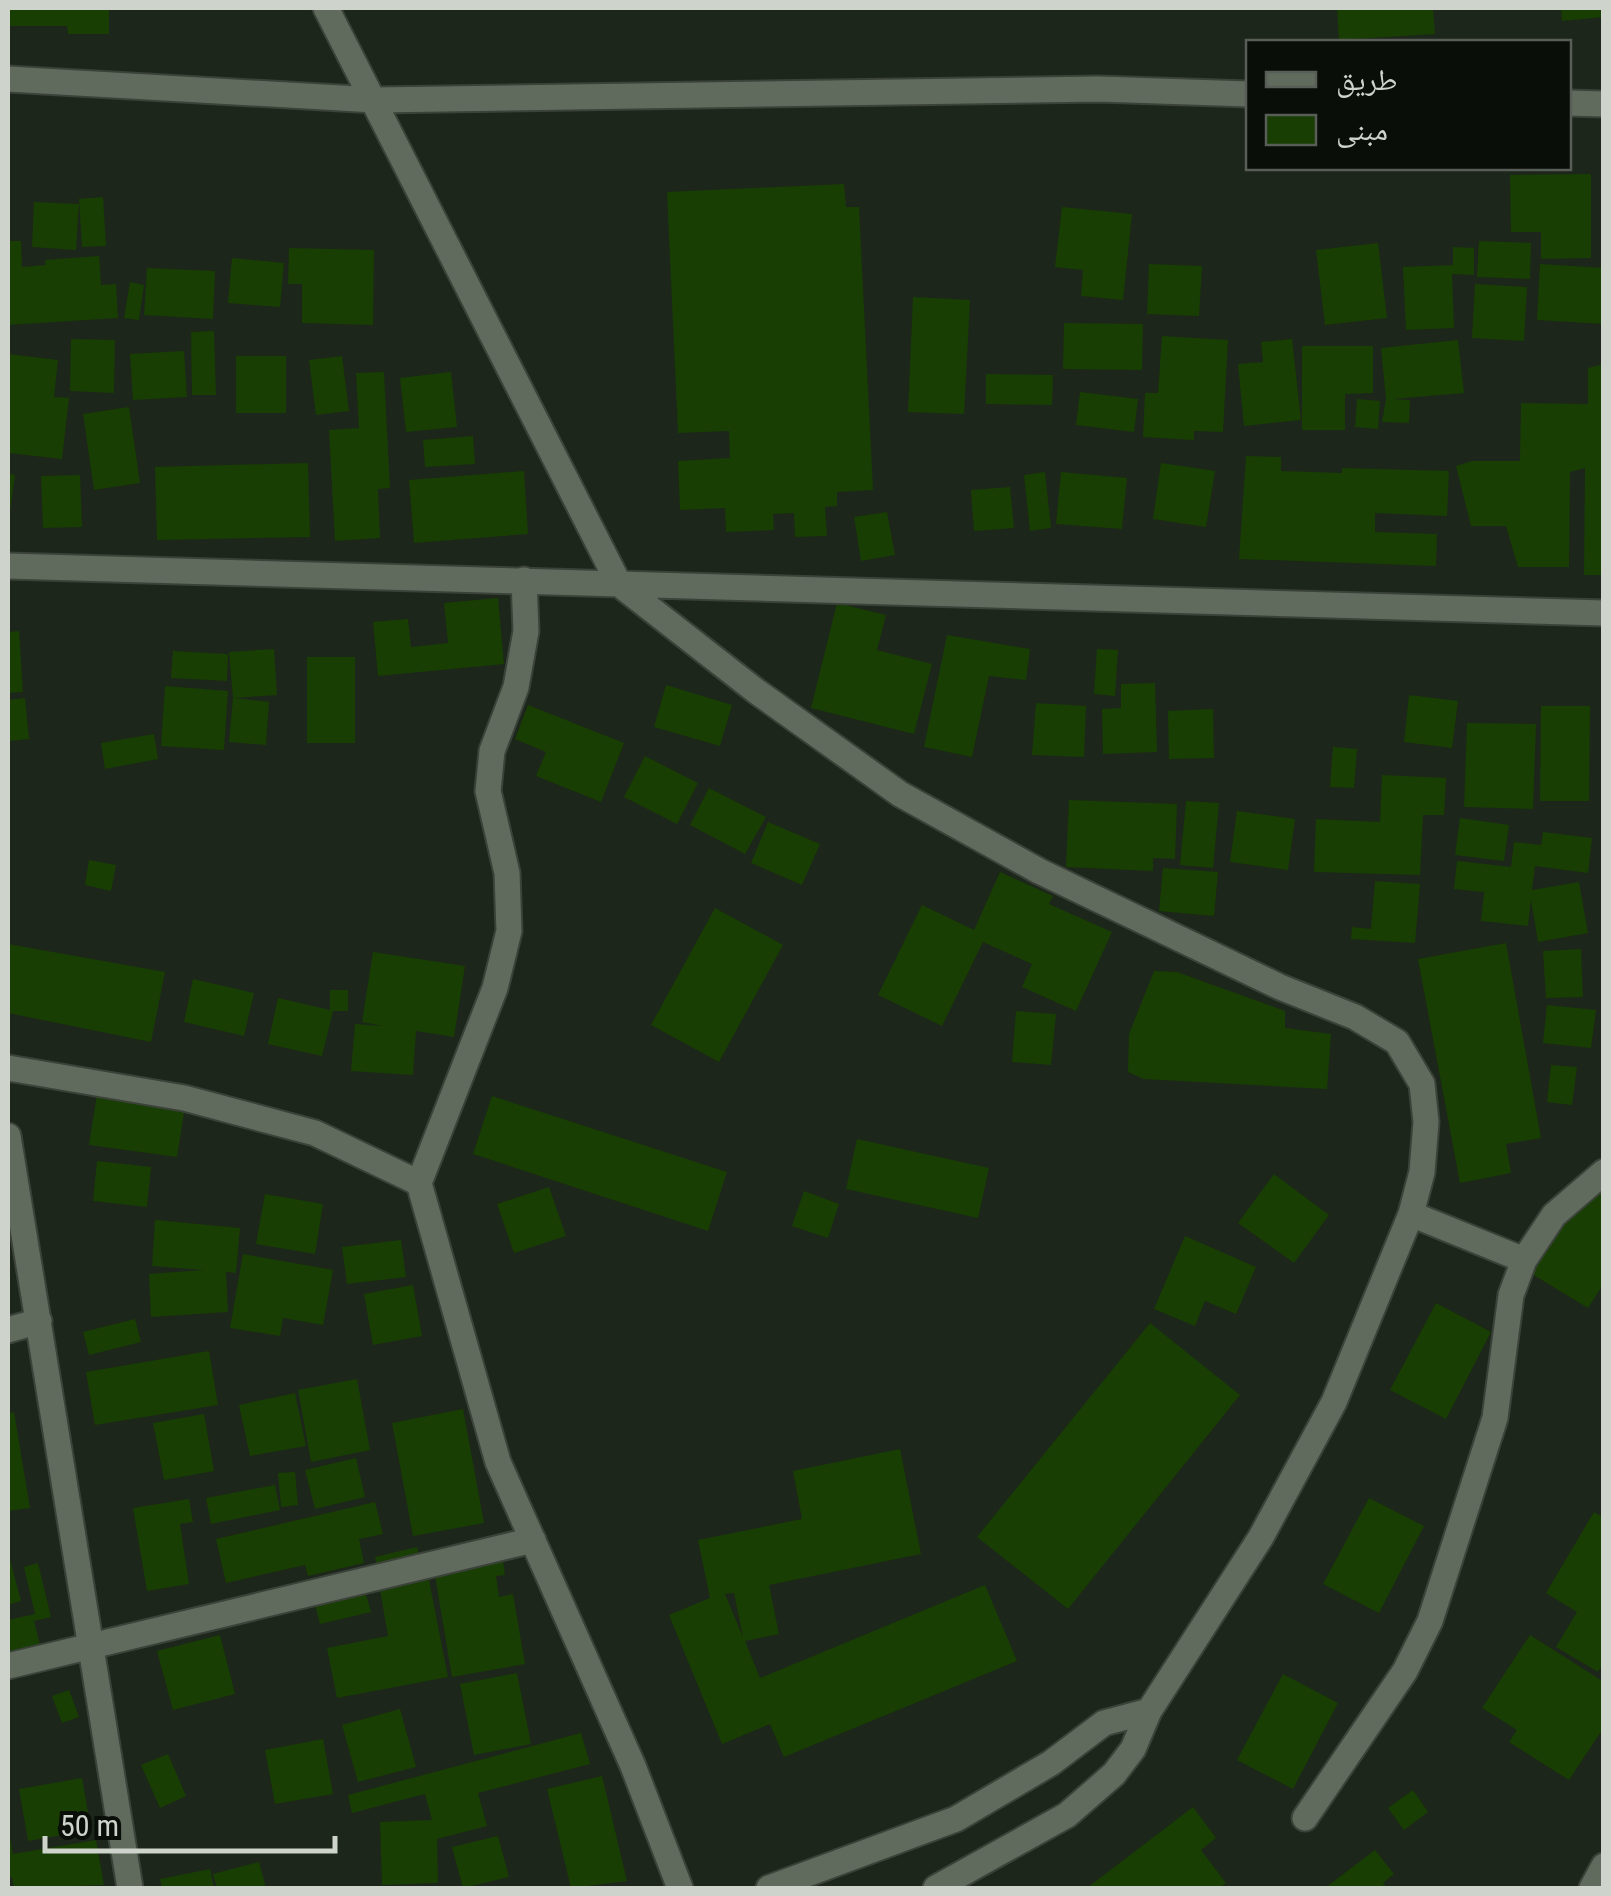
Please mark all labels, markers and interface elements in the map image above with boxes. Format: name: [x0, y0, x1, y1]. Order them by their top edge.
legend: [1246, 40, 1571, 170]
text: طريق: [1336, 62, 1397, 98]
text: مبنى: [1336, 112, 1388, 148]
scale bar: [45, 1791, 335, 1853]
text: 50 m: [60, 1808, 119, 1843]

